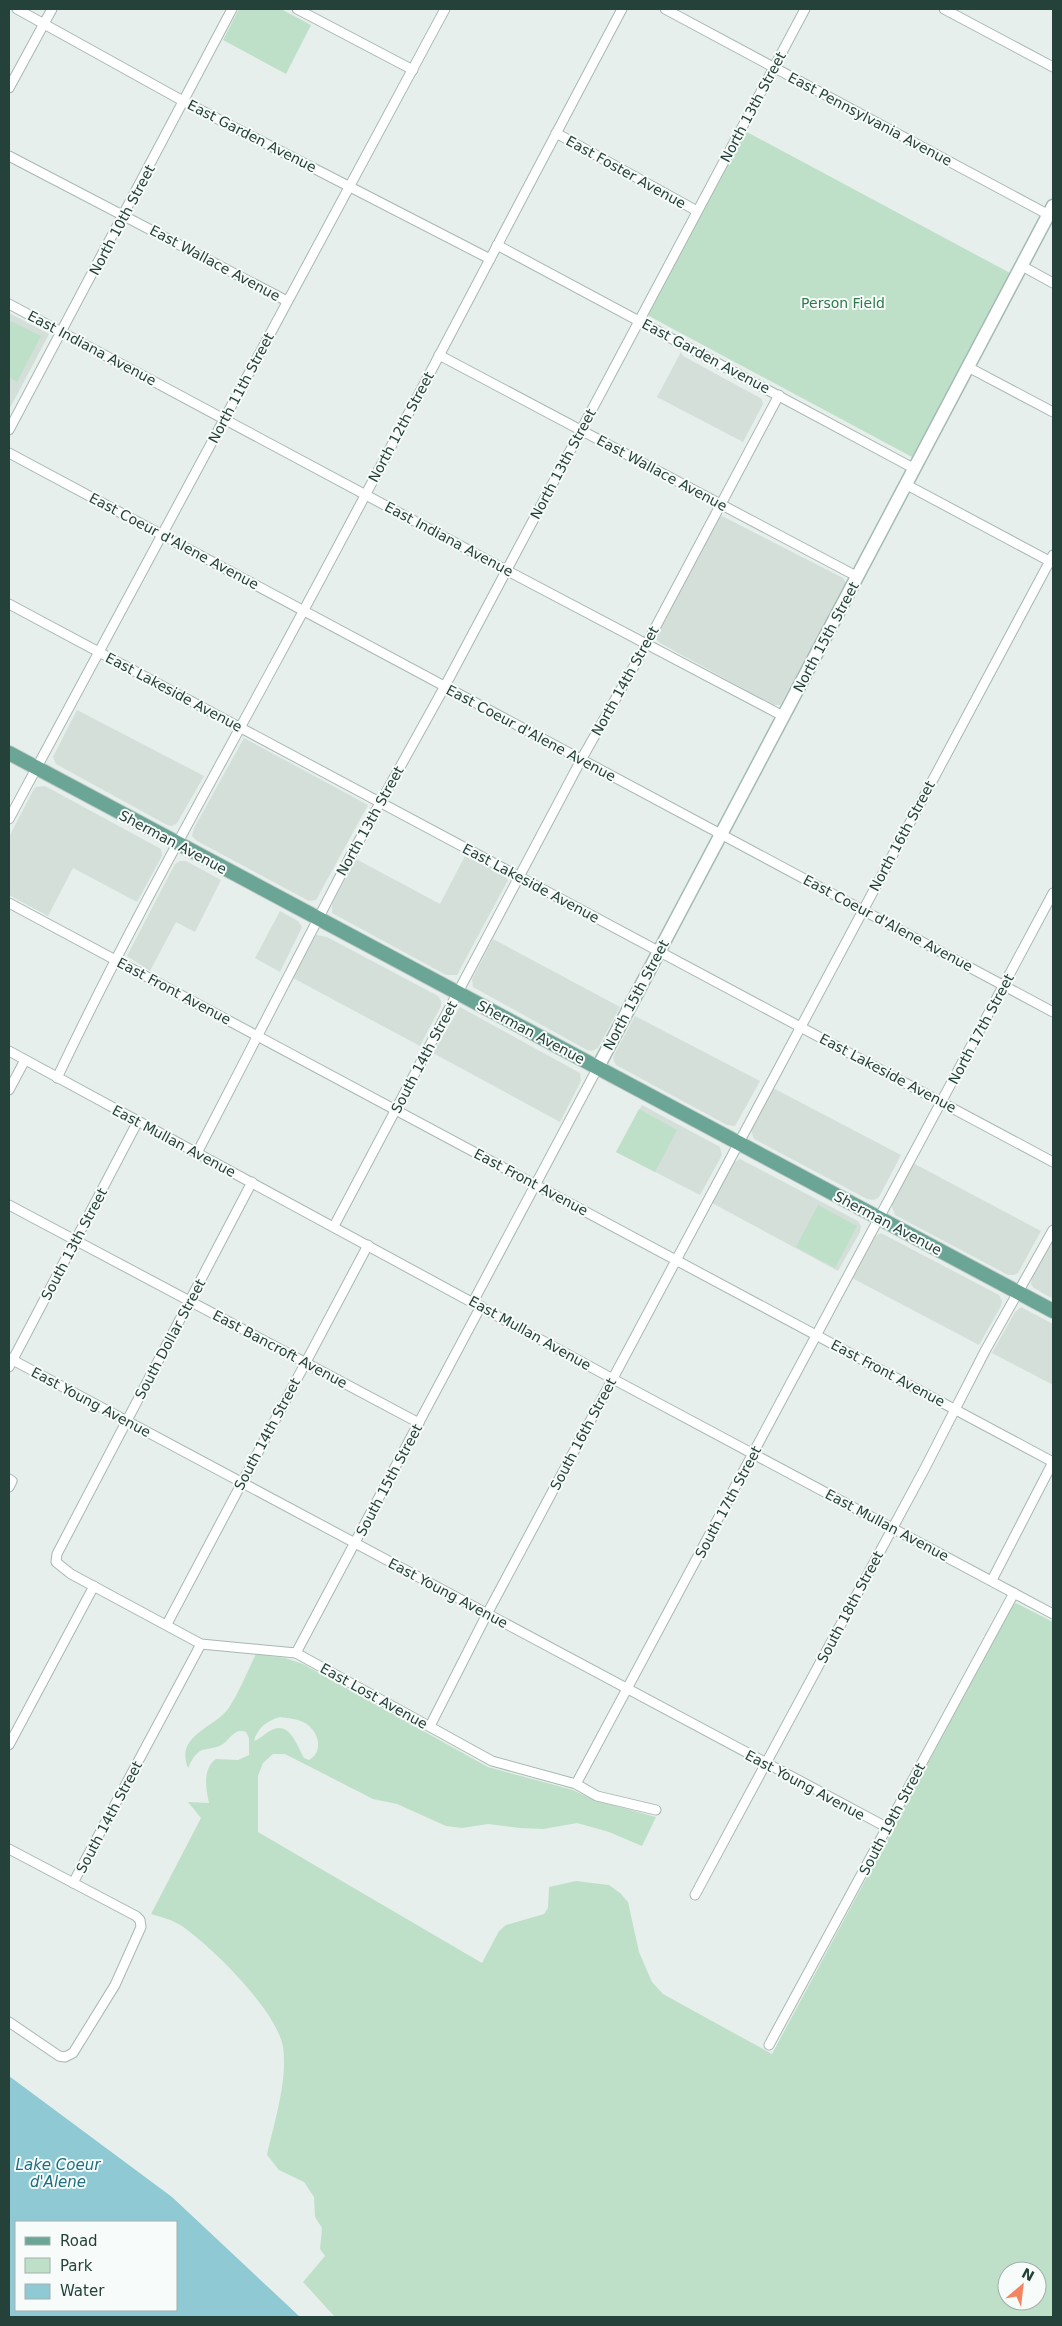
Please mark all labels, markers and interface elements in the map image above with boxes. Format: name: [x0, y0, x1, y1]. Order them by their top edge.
street label: North 13th Street: [717, 49, 789, 165]
street label: East Pennsylvania Avenue: [785, 69, 955, 169]
street label: East Garden Avenue: [185, 97, 319, 175]
street label: East Foster Avenue: [563, 132, 689, 212]
street label: North 10th Street: [86, 162, 158, 278]
street label: East Wallace Avenue: [147, 222, 283, 304]
park label: Person Field: [801, 295, 885, 311]
street label: East Indiana Avenue: [25, 307, 159, 389]
street label: East Garden Avenue: [639, 316, 773, 396]
street label: North 11th Street: [205, 330, 277, 446]
street label: North 12th Street: [365, 369, 437, 485]
street label: North 13th Street: [527, 406, 599, 522]
street label: East Wallace Avenue: [594, 432, 730, 514]
street label: East Coeur d'Alene Avenue: [87, 489, 261, 593]
street label: East Indiana Avenue: [382, 498, 516, 580]
street label: North 15th Street: [790, 579, 862, 695]
street label: North 14th Street: [588, 623, 662, 739]
street label: East Lakeside Avenue: [103, 649, 245, 735]
street label: East Coeur d'Alene Avenue: [444, 681, 618, 785]
street label: North 13th Street: [333, 763, 407, 879]
street label: North 16th Street: [866, 778, 938, 894]
street label: Sherman Avenue: [117, 807, 229, 877]
street label: East Lakeside Avenue: [460, 840, 602, 926]
street label: East Coeur d'Alene Avenue: [801, 871, 975, 975]
street label: North 15th Street: [600, 937, 672, 1053]
street label: East Front Avenue: [114, 954, 234, 1028]
street label: North 17th Street: [945, 971, 1017, 1087]
street label: Sherman Avenue: [475, 997, 587, 1067]
street label: South 14th Street: [388, 998, 460, 1116]
street label: East Lakeside Avenue: [817, 1030, 959, 1116]
street label: East Mullan Avenue: [110, 1102, 238, 1180]
street label: East Front Avenue: [471, 1145, 591, 1219]
street label: South 13th Street: [38, 1185, 110, 1303]
street label: Sherman Avenue: [832, 1188, 944, 1258]
street label: South Dollar Street: [132, 1276, 209, 1402]
street label: East Mullan Avenue: [466, 1293, 594, 1373]
street label: East Bancroft Avenue: [210, 1307, 350, 1391]
street label: East Front Avenue: [828, 1336, 948, 1410]
street label: East Young Avenue: [29, 1364, 153, 1440]
street label: South 14th Street: [231, 1375, 303, 1493]
street label: South 16th Street: [547, 1375, 619, 1493]
street label: South 15th Street: [353, 1421, 425, 1539]
street label: South 17th Street: [692, 1443, 764, 1561]
street label: East Mullan Avenue: [823, 1486, 951, 1564]
street label: South 18th Street: [814, 1548, 886, 1666]
street label: East Young Avenue: [386, 1555, 510, 1631]
street label: East Lost Avenue: [318, 1660, 430, 1732]
street label: East Young Avenue: [743, 1747, 867, 1823]
street label: South 14th Street: [73, 1758, 145, 1876]
street label: South 19th Street: [856, 1760, 928, 1878]
water label: Lake Coeur d'Alene: [16, 2156, 101, 2191]
legend: [15, 2221, 178, 2311]
text: Road: [60, 2232, 98, 2250]
text: Park: [60, 2257, 93, 2275]
north arrow: [997, 2261, 1047, 2311]
text: N: [1019, 2265, 1037, 2284]
text: Water: [60, 2282, 105, 2300]

